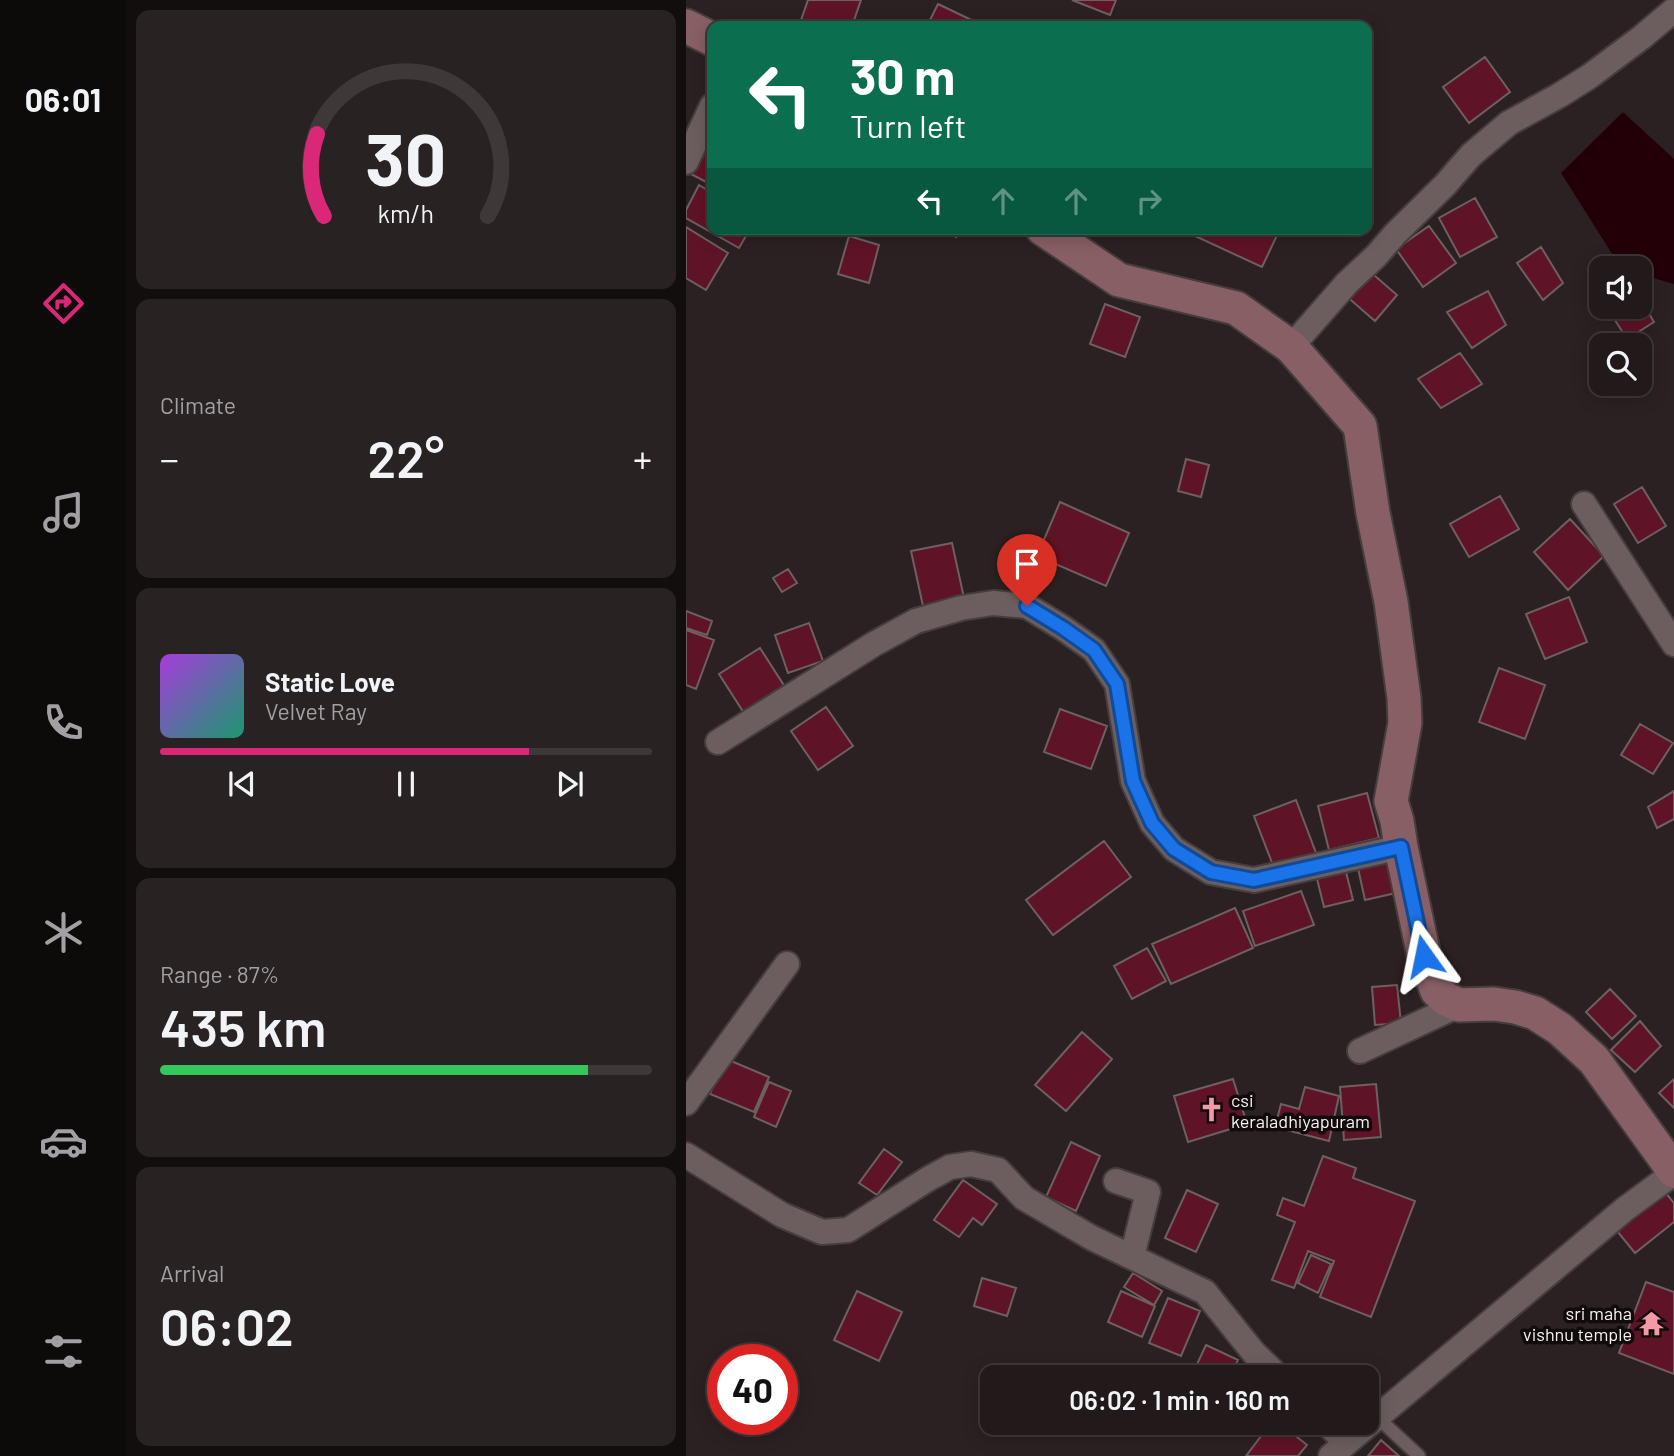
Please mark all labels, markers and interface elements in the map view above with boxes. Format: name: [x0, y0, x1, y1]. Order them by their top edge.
text: 30 m: [850, 46, 955, 105]
icon: left: [735, 49, 826, 140]
text: 06:01: [25, 80, 101, 118]
text: Turn left: [850, 106, 967, 144]
text: 30: [366, 113, 446, 201]
icon: left: [911, 182, 949, 220]
icon: ahead: [984, 182, 1022, 220]
icon: ahead: [1057, 182, 1095, 220]
icon: right: [1130, 182, 1168, 220]
text: km/h: [378, 197, 434, 227]
map controls: [1589, 256, 1652, 396]
button: sound: [1589, 256, 1652, 319]
icon: directions: [39, 279, 88, 328]
button: search: [1589, 333, 1652, 396]
text: Climate: [160, 391, 236, 419]
text: 22°: [368, 426, 444, 488]
text: −: [160, 435, 179, 481]
text: +: [633, 435, 652, 481]
icon: music: [39, 488, 88, 537]
pin: [997, 534, 1057, 606]
icon: arrive: [1008, 545, 1046, 583]
text: Static Love: [265, 666, 395, 697]
text: Velvet Ray: [265, 697, 367, 725]
icon: phone: [39, 698, 88, 747]
icon: previous: [223, 765, 261, 803]
icon: pause: [387, 765, 425, 803]
icon: next: [551, 765, 589, 803]
icon: climate: [39, 908, 88, 957]
position arrow: [1387, 919, 1461, 993]
text: Range · 87%: [160, 960, 279, 988]
text: 435 km: [160, 995, 326, 1057]
place label: csi keraladhiyapuram: [1231, 1089, 1370, 1132]
church icon: csi keraladhiyapuram: [1197, 1096, 1225, 1124]
icon: car: [39, 1117, 88, 1166]
text: Arrival: [160, 1259, 224, 1287]
text: 06:02: [160, 1294, 294, 1356]
place label: sri maha vishnu temple: [1523, 1302, 1632, 1345]
temple icon: sri maha vishnu temple: [1638, 1309, 1666, 1337]
icon: filters: [39, 1327, 88, 1376]
speed limit sign: 40: [707, 1344, 798, 1435]
text: 06:02 · 1 min · 160 m: [1069, 1384, 1290, 1415]

